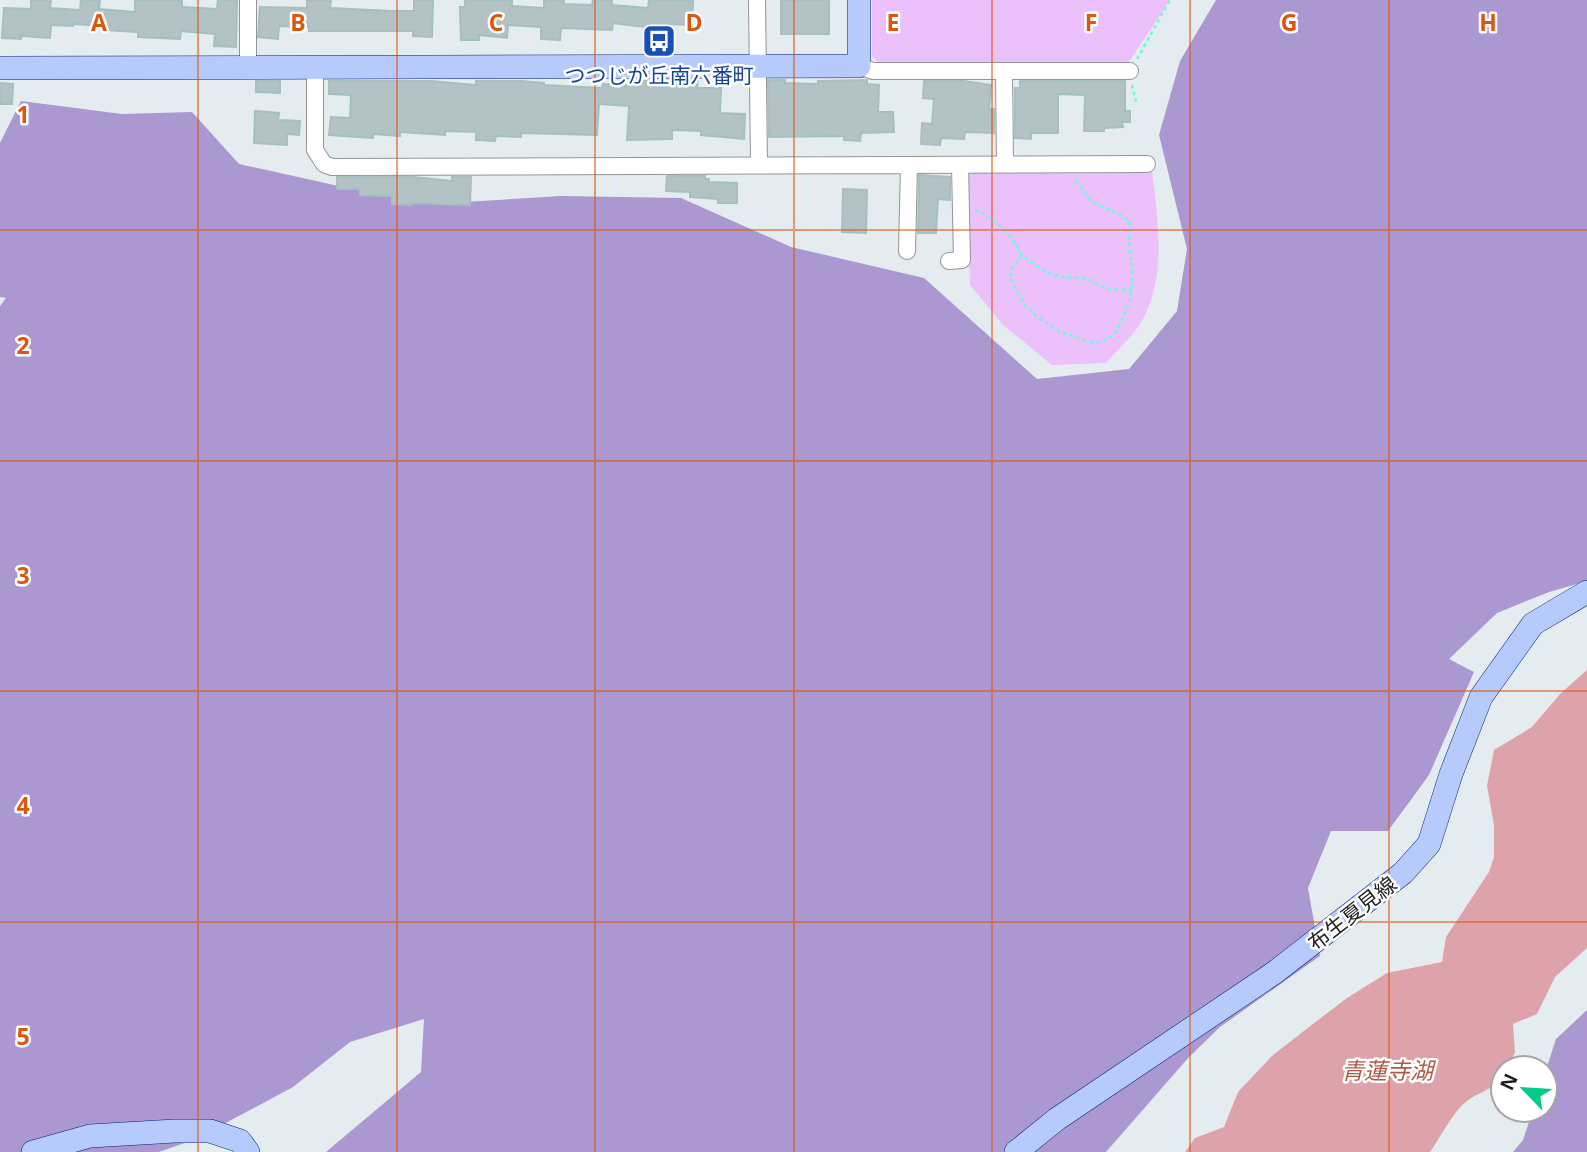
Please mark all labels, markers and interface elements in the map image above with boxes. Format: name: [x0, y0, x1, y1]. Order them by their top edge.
text: A: [91, 6, 107, 38]
text: B: [290, 6, 306, 38]
text: C: [489, 6, 503, 38]
text: D: [685, 6, 703, 38]
text: E: [887, 6, 899, 38]
text: F: [1085, 6, 1097, 38]
text: G: [1281, 6, 1297, 38]
text: H: [1479, 6, 1497, 38]
bus stop icon: つつじが丘南六番町: [640, 22, 678, 60]
place label: つつじが丘南六番町: [565, 61, 754, 89]
text: 1: [16, 98, 30, 130]
text: 2: [16, 329, 30, 361]
text: 3: [16, 559, 30, 591]
text: 4: [16, 789, 30, 821]
street label: 布生夏見線: [1302, 870, 1402, 956]
text: 5: [16, 1020, 30, 1052]
water label: 青蓮寺湖: [1341, 1054, 1436, 1086]
north arrow: [1489, 1054, 1559, 1124]
text: N: [1494, 1069, 1524, 1094]

